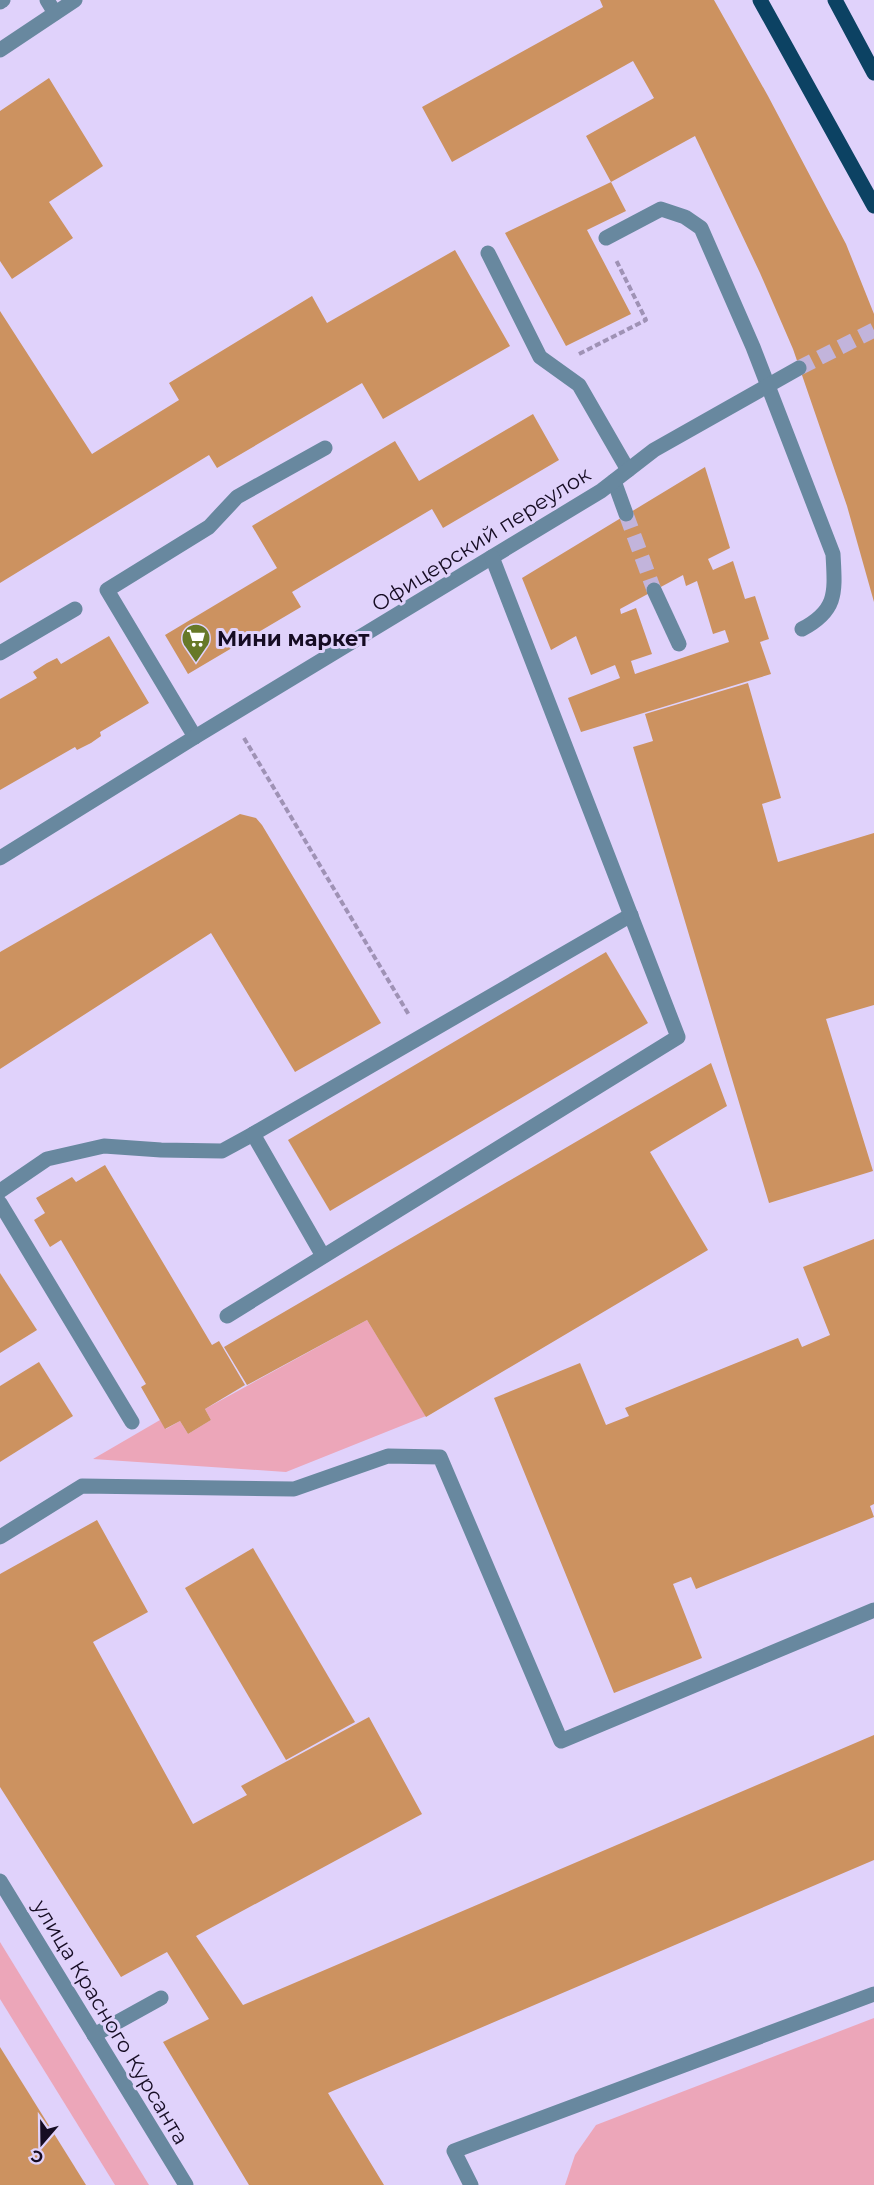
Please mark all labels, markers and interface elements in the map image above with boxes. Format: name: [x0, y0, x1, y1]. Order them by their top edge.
street label: Офицерский переулок: [367, 461, 595, 617]
supermarket icon: Мини маркет: [180, 622, 212, 664]
place label: Мини маркет: [217, 626, 370, 651]
street label: улица Красного Курсанта: [28, 1894, 194, 2149]
north arrow: [12, 2113, 72, 2173]
text: С: [28, 2146, 46, 2168]

